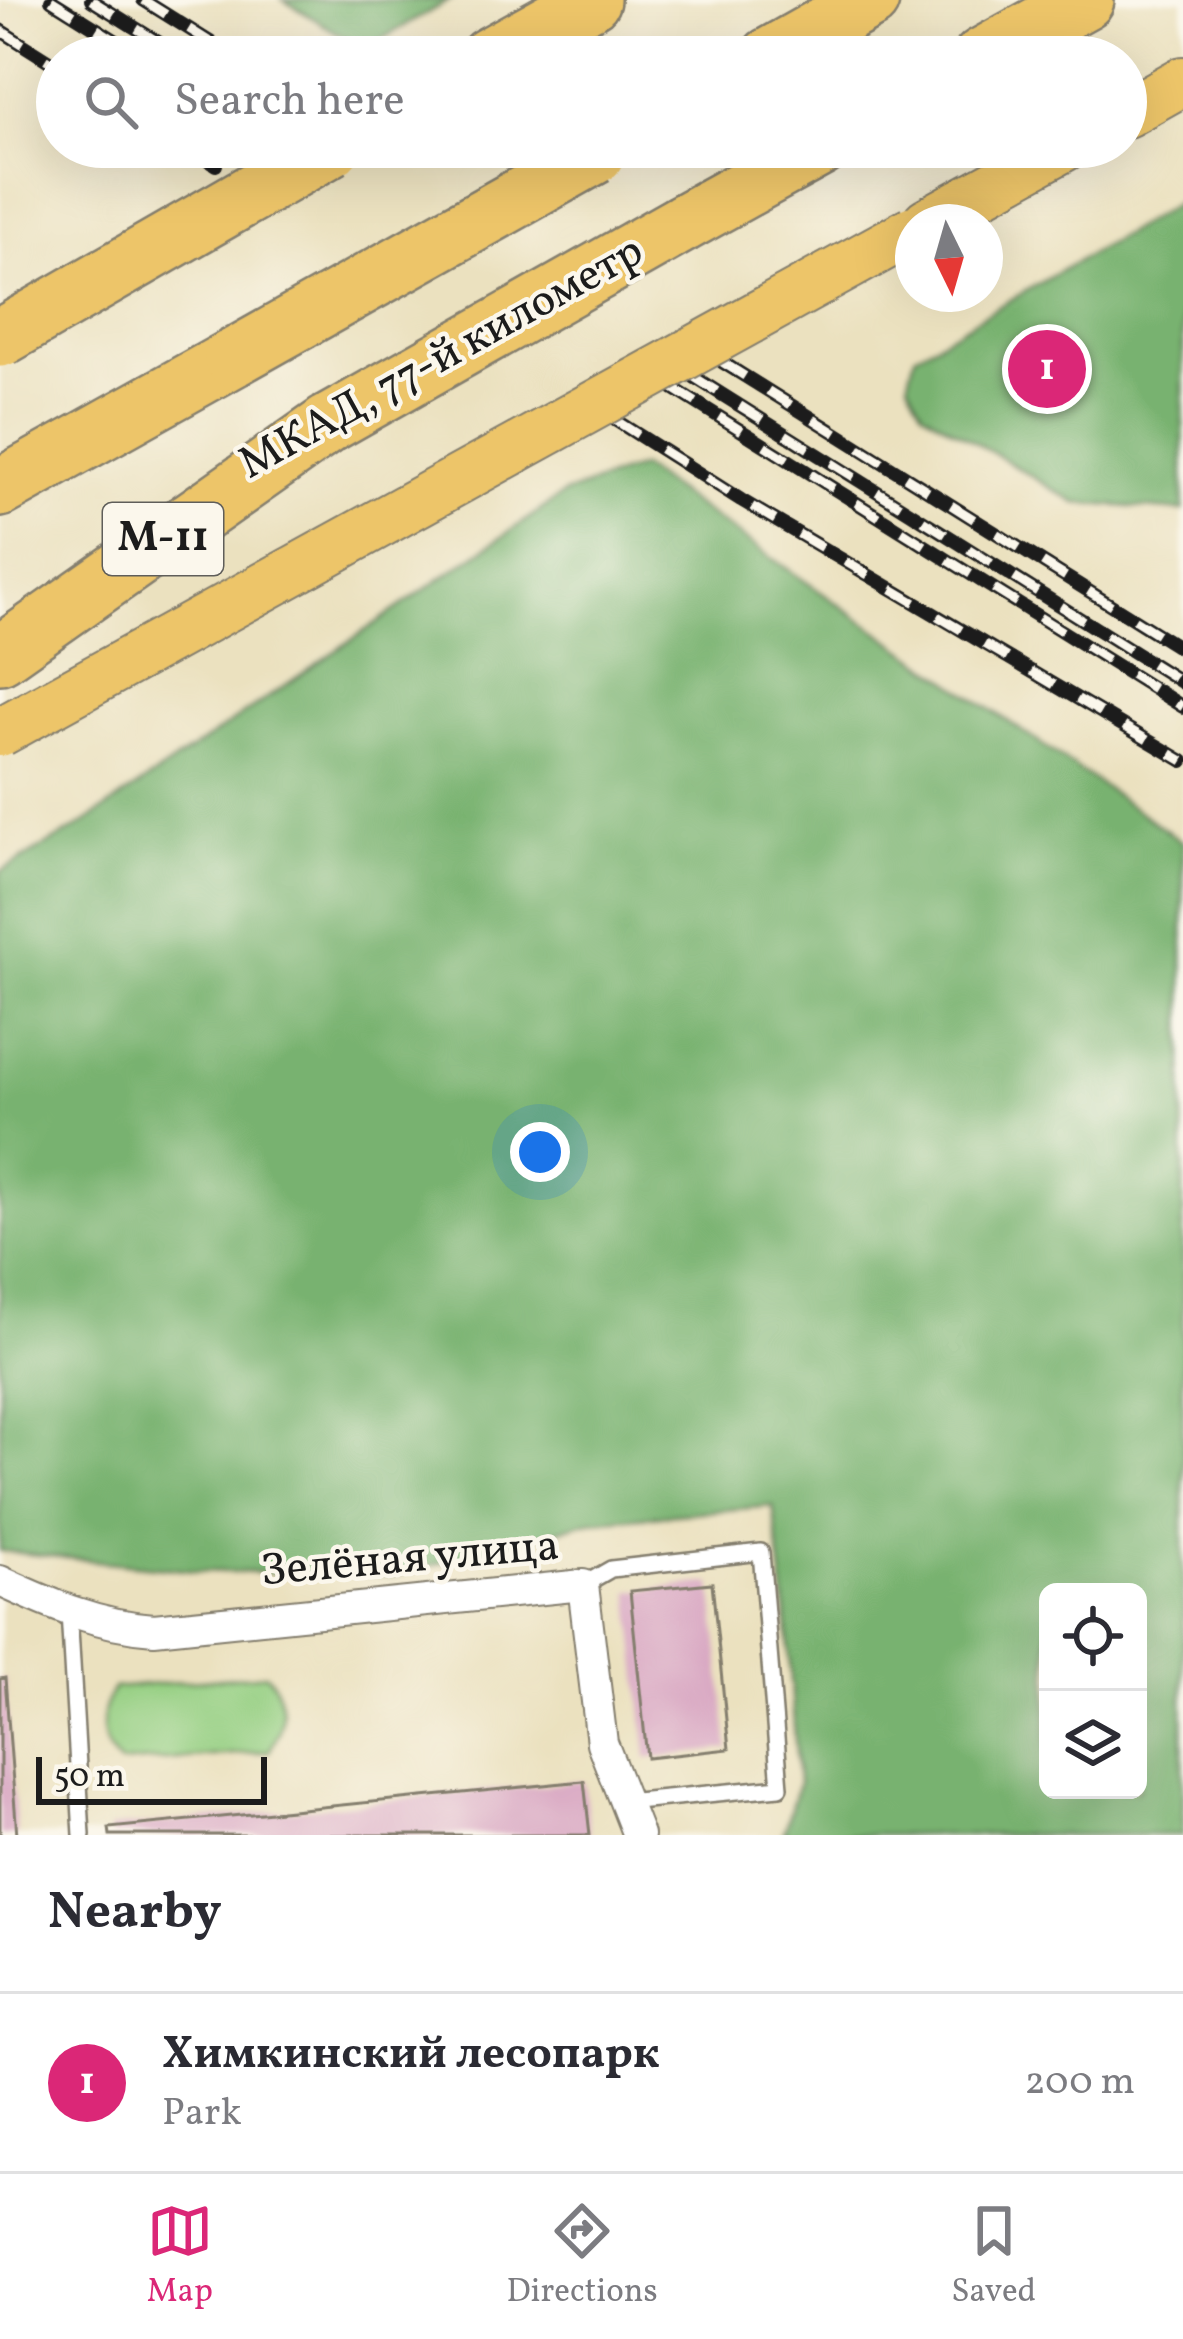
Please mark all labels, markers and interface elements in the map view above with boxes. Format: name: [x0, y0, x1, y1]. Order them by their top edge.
search box: [36, 36, 1147, 168]
icon: search: [78, 69, 144, 135]
text: Search here: [174, 71, 405, 134]
north arrow: [895, 204, 1003, 312]
street label: МКАД, 77-й километр: [228, 221, 656, 497]
pin: 1: [1008, 324, 1086, 414]
road number: М-11: [103, 503, 223, 575]
your location: [510, 1122, 570, 1182]
street label: Зелёная улица: [258, 1516, 562, 1604]
map controls: [1039, 1583, 1147, 1799]
button: locate: [1039, 1583, 1147, 1691]
button: layers: [1039, 1691, 1147, 1799]
scale bar: [36, 1751, 267, 1804]
text: 50 m: [54, 1755, 125, 1801]
text: Nearby: [48, 1878, 222, 1949]
text: Химкинский лесопарк: [162, 2024, 660, 2087]
text: 1: [79, 2056, 95, 2110]
text: 200 m: [1024, 2056, 1135, 2110]
text: Park: [162, 2087, 242, 2141]
tab: Map: [147, 2198, 213, 2316]
tab: Directions: [506, 2198, 658, 2316]
tab: Saved: [951, 2198, 1036, 2316]

